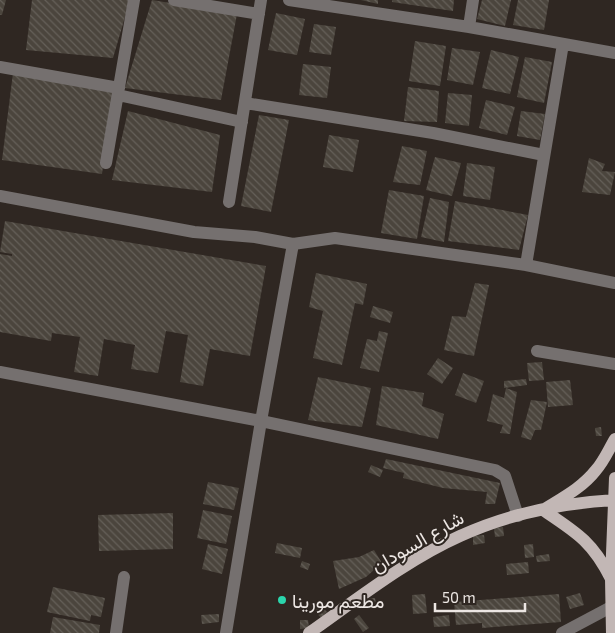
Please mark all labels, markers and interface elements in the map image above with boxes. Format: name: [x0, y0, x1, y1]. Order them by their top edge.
street label: شارع السودان: [367, 505, 468, 578]
scale bar: [435, 580, 525, 612]
text: 50 m: [442, 588, 476, 606]
place label: مطعم مورينا: [292, 589, 384, 614]
marker: مطعم مورينا: [276, 594, 288, 606]

